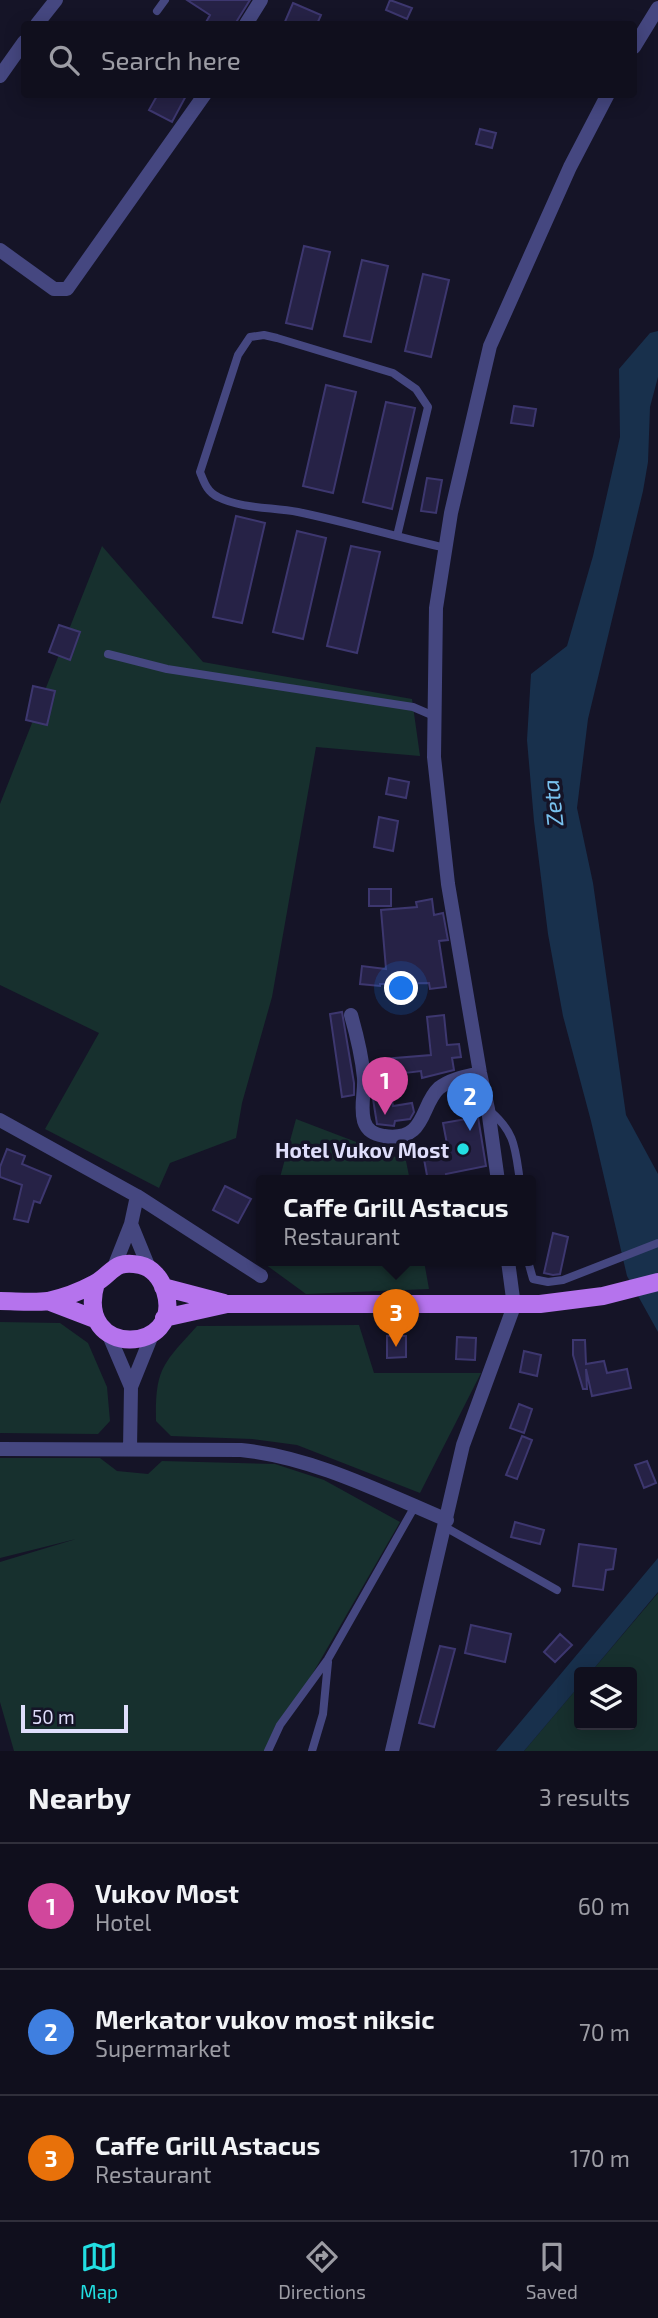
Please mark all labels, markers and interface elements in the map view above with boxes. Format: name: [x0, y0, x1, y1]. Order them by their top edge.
search box: [21, 21, 637, 98]
icon: search: [45, 41, 83, 79]
text: Search here: [101, 44, 241, 75]
water label: Zeta: [536, 778, 568, 828]
your location: [384, 971, 418, 1005]
pin: 1: [362, 1057, 408, 1115]
pin: 2: [447, 1073, 493, 1131]
place label: Hotel Vukov Most: [275, 1137, 449, 1162]
marker: Hotel Vukov Most: [455, 1141, 471, 1157]
popup: [256, 1175, 536, 1266]
text: Caffe Grill Astacus: [283, 1191, 509, 1222]
text: Restaurant: [283, 1222, 400, 1250]
pin: 3: [373, 1289, 419, 1347]
map controls: [574, 1667, 637, 1730]
button: layers: [574, 1667, 637, 1730]
scale bar: [21, 1702, 128, 1734]
text: 50 m: [32, 1705, 75, 1728]
text: Nearby: [28, 1779, 131, 1815]
text: 3 results: [539, 1783, 630, 1811]
text: Vukov Most: [95, 1877, 239, 1908]
text: 1: [46, 1892, 56, 1920]
text: 60 m: [578, 1892, 630, 1920]
text: Hotel: [95, 1908, 151, 1936]
text: Merkator vukov most niksic: [95, 2003, 434, 2034]
text: 2: [44, 2018, 58, 2046]
text: 70 m: [579, 2018, 630, 2046]
text: Supermarket: [95, 2034, 230, 2062]
text: Caffe Grill Astacus: [95, 2129, 320, 2160]
text: 3: [44, 2144, 58, 2172]
text: 170 m: [570, 2144, 630, 2172]
text: Restaurant: [95, 2160, 212, 2188]
tab: Map: [80, 2238, 118, 2303]
tab: Directions: [278, 2238, 366, 2303]
tab: Saved: [526, 2238, 578, 2303]

